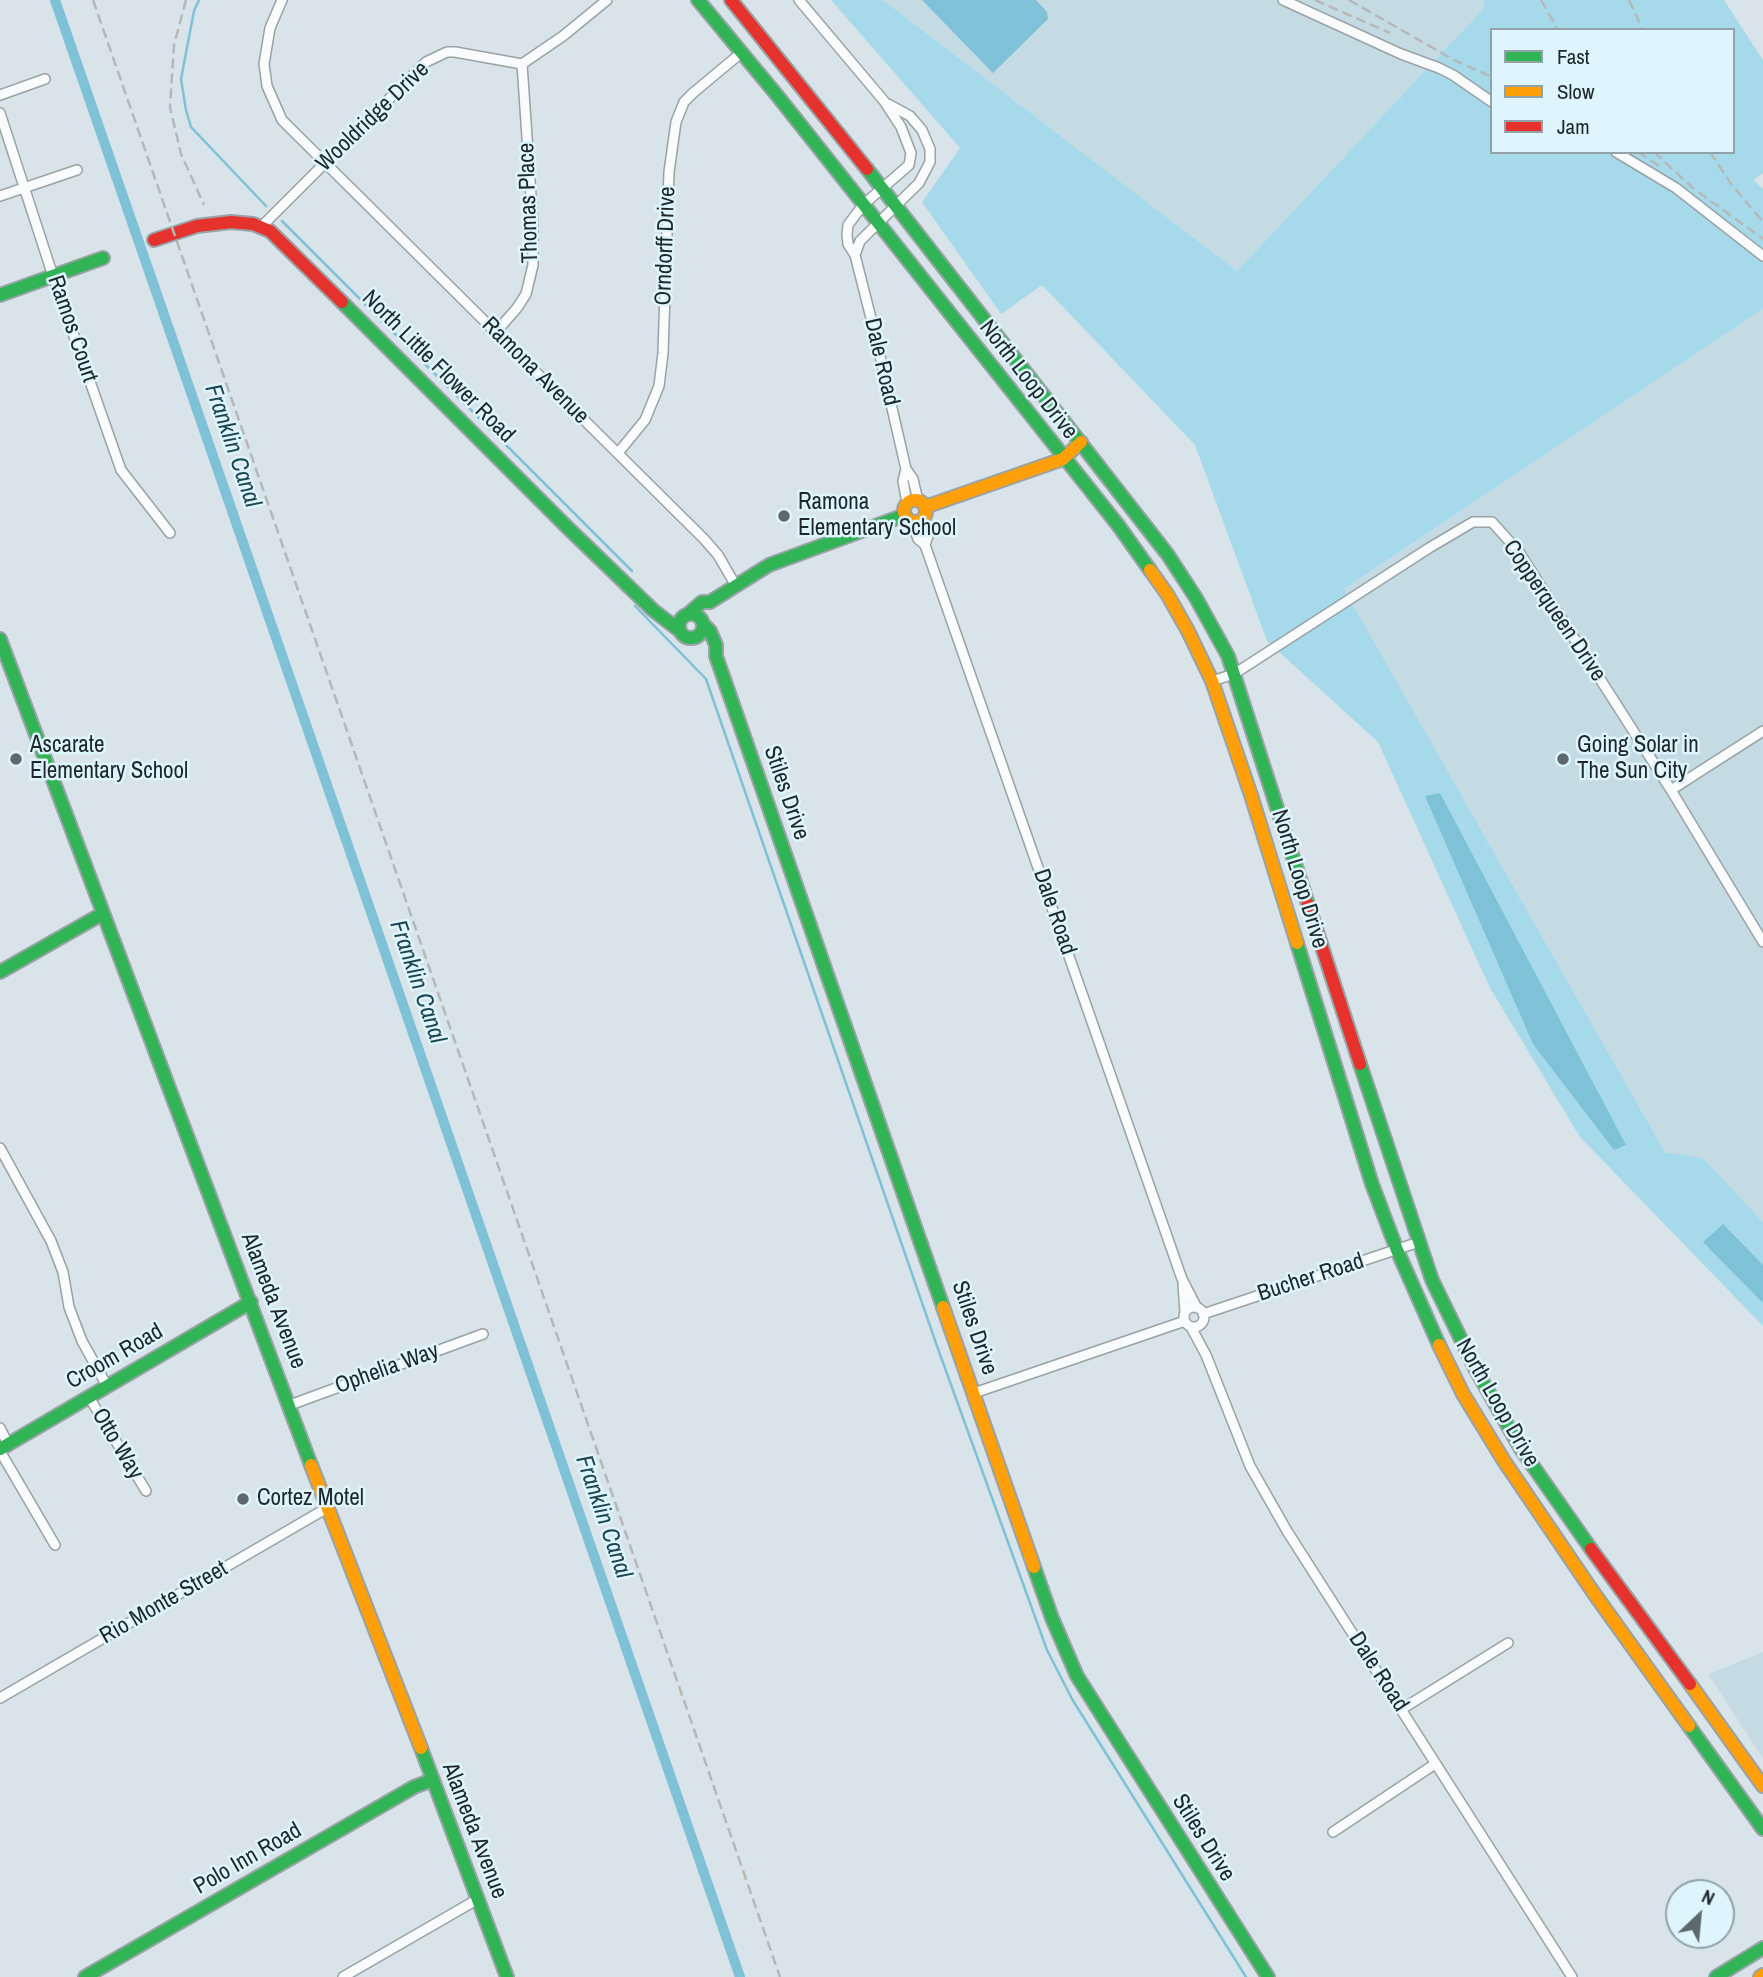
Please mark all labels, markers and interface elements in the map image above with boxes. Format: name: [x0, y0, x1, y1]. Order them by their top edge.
legend: [1490, 28, 1735, 154]
text: Fast: [1557, 42, 1590, 71]
street label: Wooldridge Drive: [311, 56, 435, 178]
text: Slow: [1557, 77, 1594, 106]
text: Jam: [1557, 112, 1590, 141]
street label: Thomas Place: [513, 142, 545, 264]
street label: Orndorff Drive: [650, 186, 682, 306]
street label: Ramos Court: [41, 272, 103, 386]
street label: North Little Flower Road: [356, 285, 520, 449]
street label: Ramona Avenue: [476, 312, 594, 430]
street label: Dale Road: [858, 315, 904, 409]
street label: North Loop Drive: [973, 315, 1083, 445]
water label: Franklin Canal: [198, 381, 266, 511]
place label: Ramona Elementary School: [798, 489, 956, 543]
marker: Ramona Elementary School: [776, 508, 792, 524]
street label: Copperqueen Drive: [1497, 535, 1611, 687]
place label: Ascarate Elementary School: [30, 732, 188, 786]
place label: Going Solar in The Sun City: [1577, 732, 1699, 786]
street label: Stiles Drive: [757, 742, 815, 844]
marker: Ascarate Elementary School: [8, 751, 24, 767]
marker: Going Solar in The Sun City: [1555, 751, 1571, 767]
street label: North Loop Drive: [1265, 806, 1333, 952]
street label: Dale Road: [1026, 865, 1082, 959]
water label: Franklin Canal: [383, 917, 451, 1047]
street label: Alameda Avenue: [234, 1229, 312, 1373]
street label: Bucher Road: [1254, 1248, 1368, 1308]
street label: Stiles Drive: [945, 1277, 1003, 1379]
street label: Croom Road: [62, 1318, 168, 1396]
street label: North Loop Drive: [1449, 1334, 1545, 1472]
street label: Ophelia Way: [331, 1338, 443, 1400]
street label: Otto Way: [85, 1403, 149, 1485]
water label: Franklin Canal: [569, 1452, 637, 1582]
place label: Cortez Motel: [257, 1485, 364, 1513]
marker: Cortez Motel: [235, 1491, 251, 1507]
street label: Rio Monte Street: [95, 1555, 233, 1651]
street label: Dale Road: [1342, 1627, 1414, 1717]
street label: Alameda Avenue: [435, 1759, 513, 1903]
street label: Stiles Drive: [1165, 1789, 1241, 1887]
street label: Polo Inn Road: [189, 1817, 307, 1901]
north arrow: [1665, 1879, 1735, 1949]
text: N: [1698, 1883, 1719, 1911]

